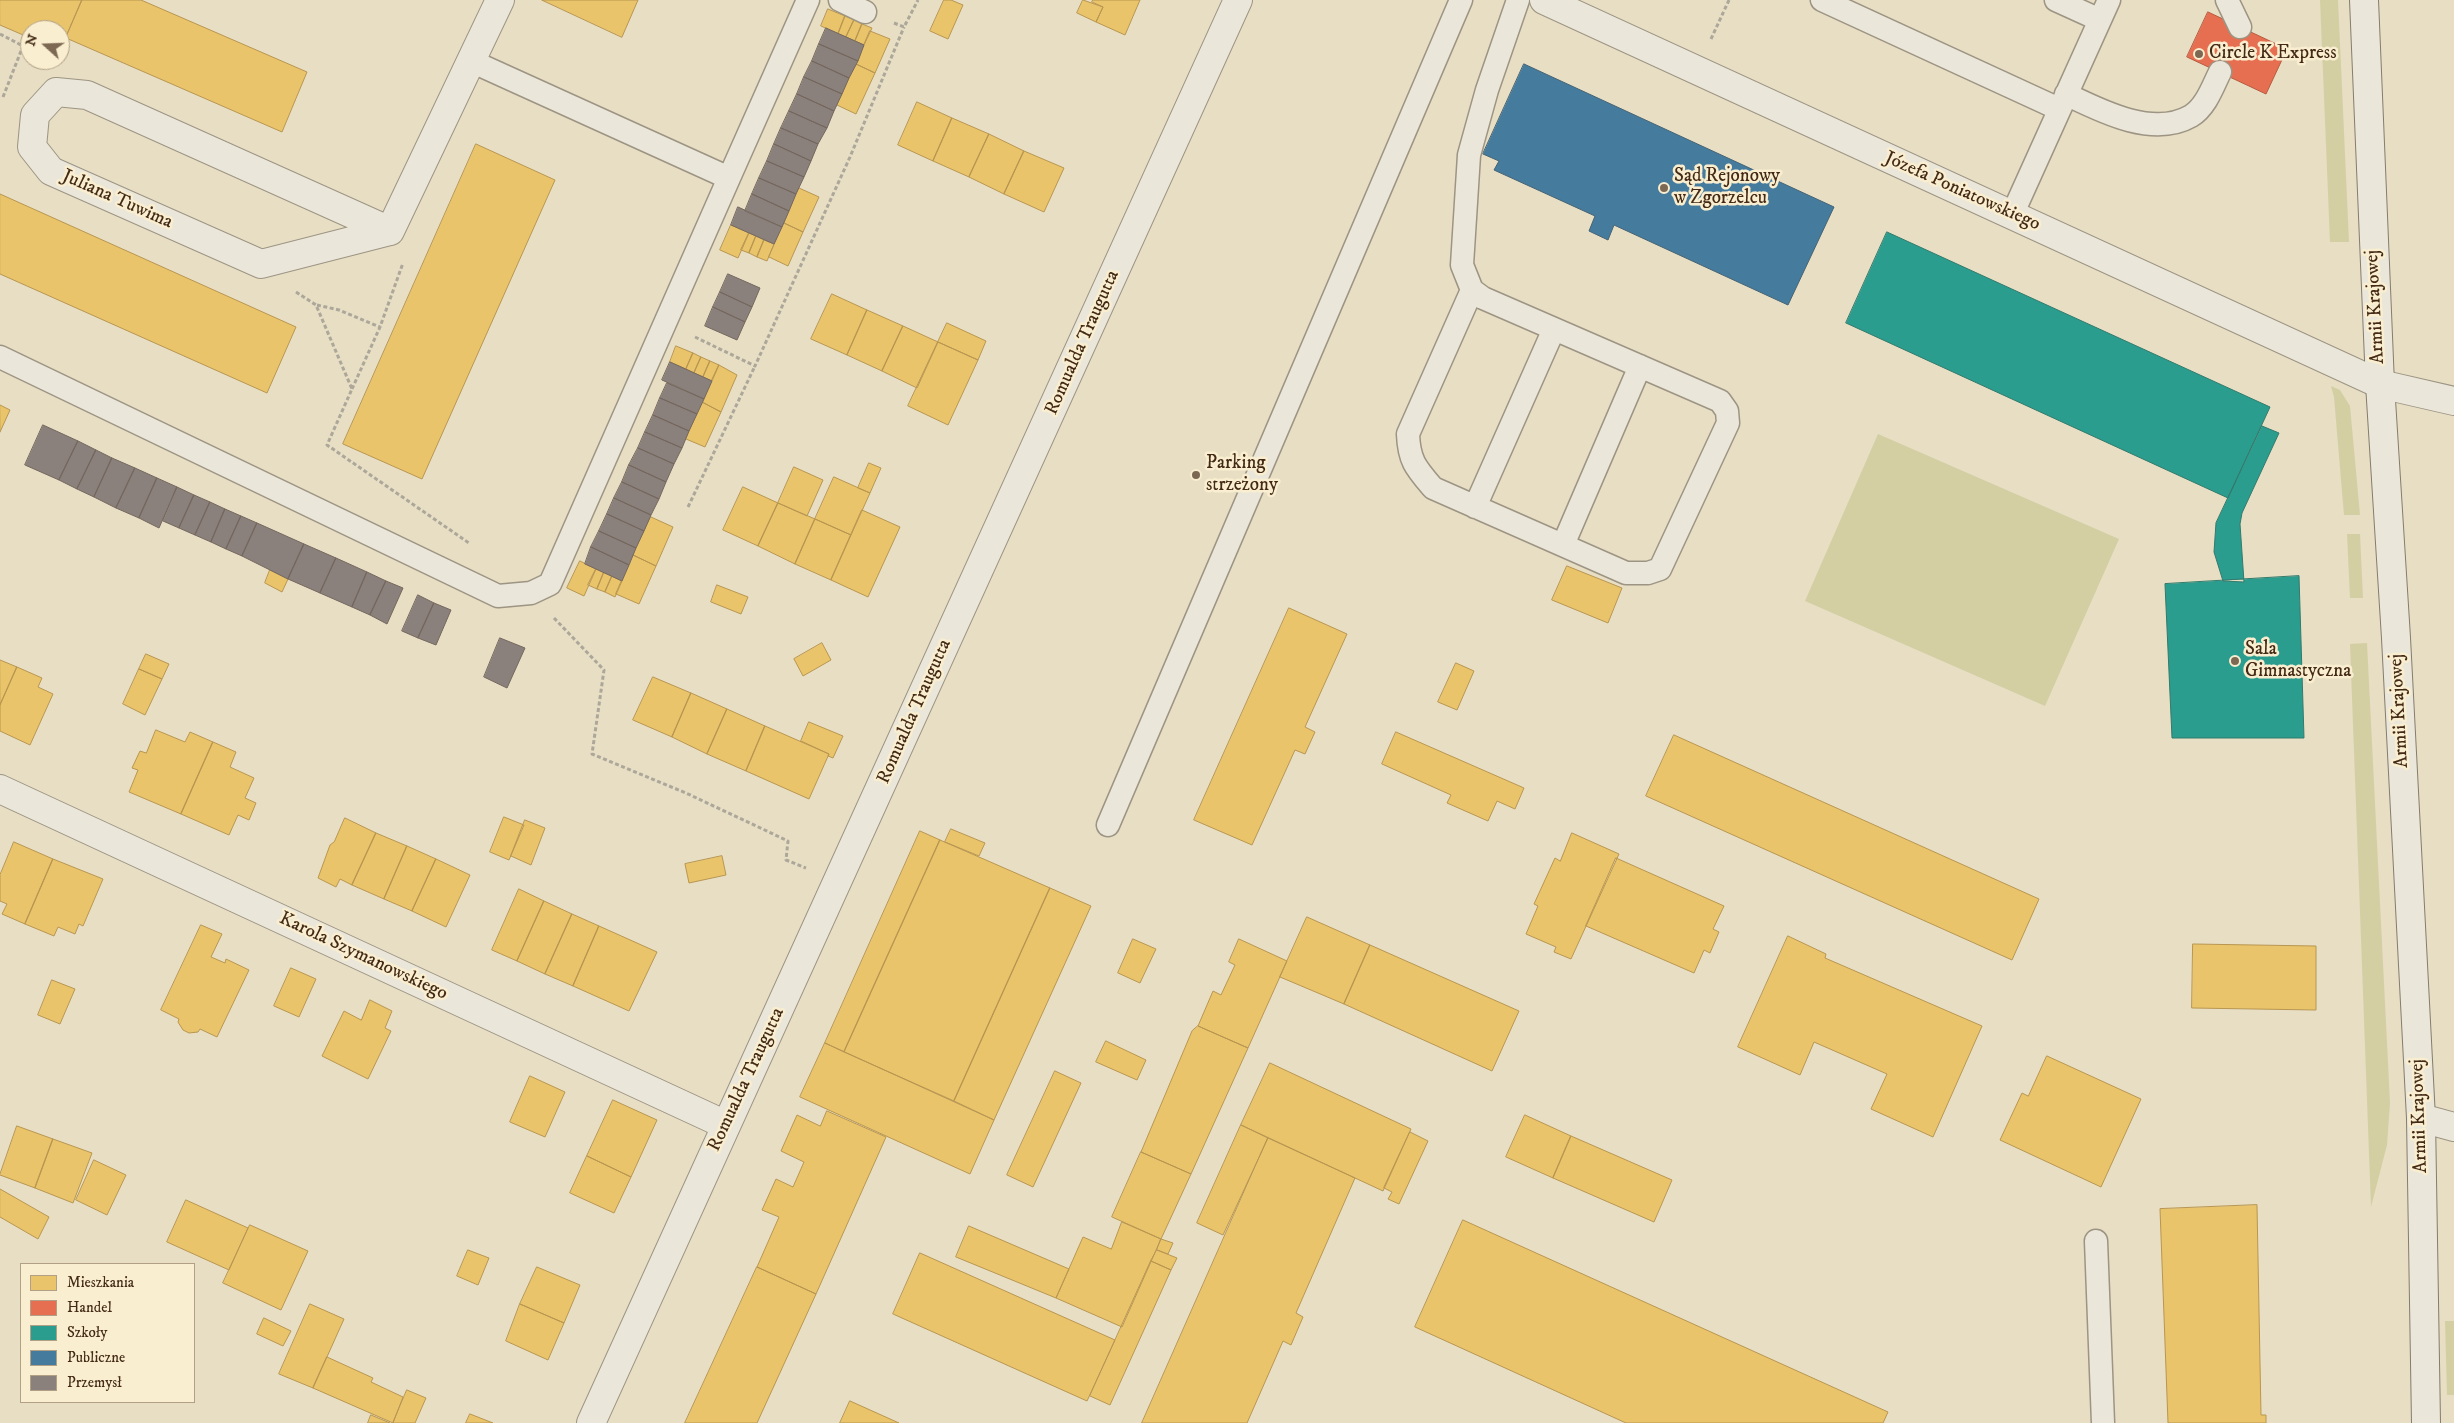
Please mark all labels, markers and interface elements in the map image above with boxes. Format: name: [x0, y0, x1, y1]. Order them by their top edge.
north arrow: [20, 20, 70, 70]
text: N: [21, 32, 42, 49]
place label: Circle K Express: [2209, 43, 2337, 65]
marker: Circle K Express: [2193, 48, 2205, 60]
street label: Józefa Poniatowskiego: [1881, 147, 2043, 237]
street label: Juliana Tuwima: [58, 165, 176, 235]
place label: Sąd Rejonowy w Zgorzelcu: [1674, 166, 1780, 210]
marker: Sąd Rejonowy w Zgorzelcu: [1658, 182, 1670, 194]
street label: Armii Krajowej: [2362, 249, 2390, 365]
street label: Romualda Traugutta: [1041, 267, 1125, 419]
place label: Parking strzeżony: [1206, 453, 1278, 497]
marker: Parking strzeżony: [1190, 469, 1202, 481]
street label: Romualda Traugutta: [873, 636, 957, 788]
place label: Sala Gimnastyczna: [2245, 639, 2351, 683]
street label: Armii Krajowej: [2386, 653, 2414, 769]
marker: Sala Gimnastyczna: [2229, 655, 2241, 667]
street label: Karola Szymanowskiego: [275, 908, 451, 1006]
street label: Romualda Traugutta: [704, 1004, 790, 1156]
street label: Armii Krajowej: [2407, 1059, 2433, 1173]
legend: [20, 1263, 195, 1403]
text: Mieszkania: [67, 1273, 134, 1292]
text: Handel: [67, 1298, 112, 1317]
text: Szkoły: [67, 1323, 107, 1342]
text: Publiczne: [67, 1348, 125, 1367]
text: Przemysł: [67, 1373, 122, 1392]

